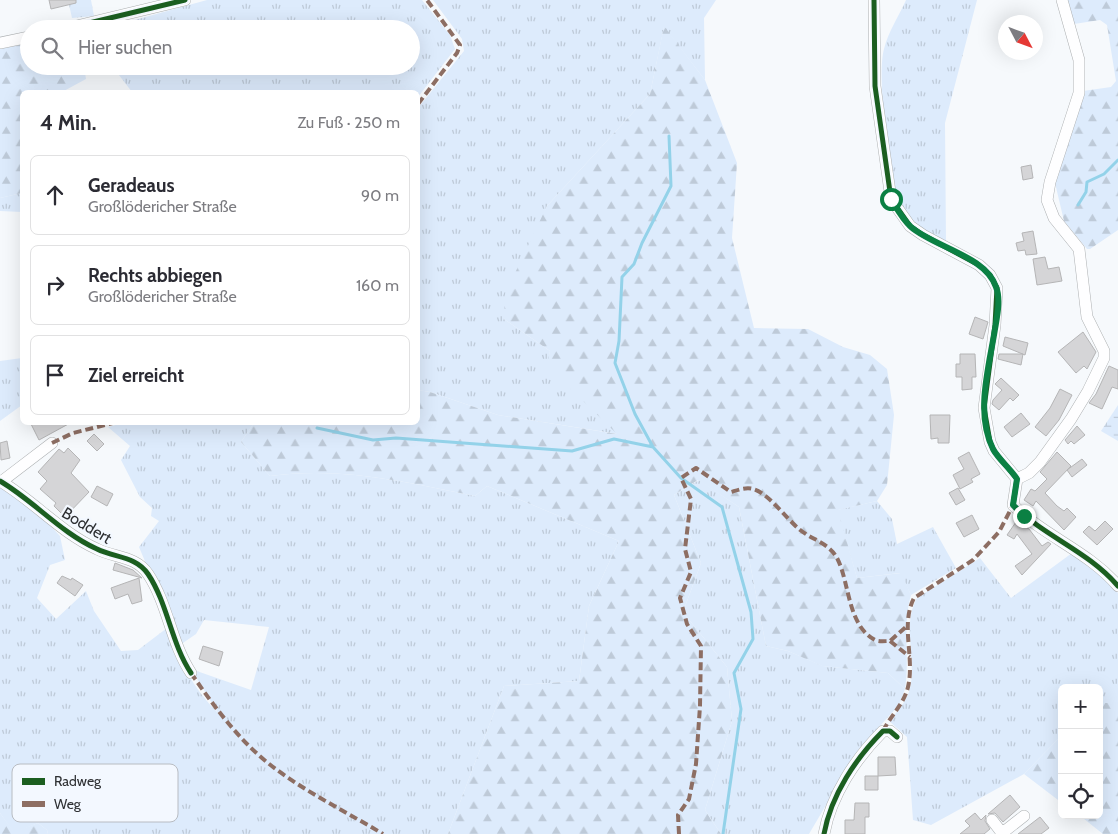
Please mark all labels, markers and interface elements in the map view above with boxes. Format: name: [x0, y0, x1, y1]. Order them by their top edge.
north arrow: [998, 15, 1043, 60]
search box: [20, 20, 420, 75]
icon: search: [38, 34, 66, 62]
text: Hier suchen: [78, 36, 172, 59]
text: 4 Min.: [40, 110, 96, 135]
text: Zu Fuß · 250 m: [298, 113, 400, 132]
text: Geradeaus: [88, 174, 174, 197]
icon: ahead: [41, 181, 69, 209]
text: 90 m: [361, 186, 399, 205]
route start: [880, 188, 903, 211]
text: Großlödericher Straße: [88, 197, 237, 216]
text: Rechts abbiegen: [88, 264, 222, 287]
icon: right: [41, 271, 69, 299]
text: 160 m: [356, 276, 399, 295]
text: Großlödericher Straße: [88, 287, 237, 306]
icon: arrive: [41, 361, 69, 389]
text: Ziel erreicht: [88, 364, 184, 387]
street label: Boddert: [58, 503, 116, 548]
route end: [1013, 505, 1036, 528]
map controls: [1058, 684, 1103, 819]
button: +: [1058, 684, 1103, 729]
button: −: [1058, 729, 1103, 774]
legend: [12, 764, 178, 822]
text: Radweg: [54, 772, 102, 790]
button: locate: [1058, 774, 1103, 819]
text: Weg: [54, 795, 82, 813]

